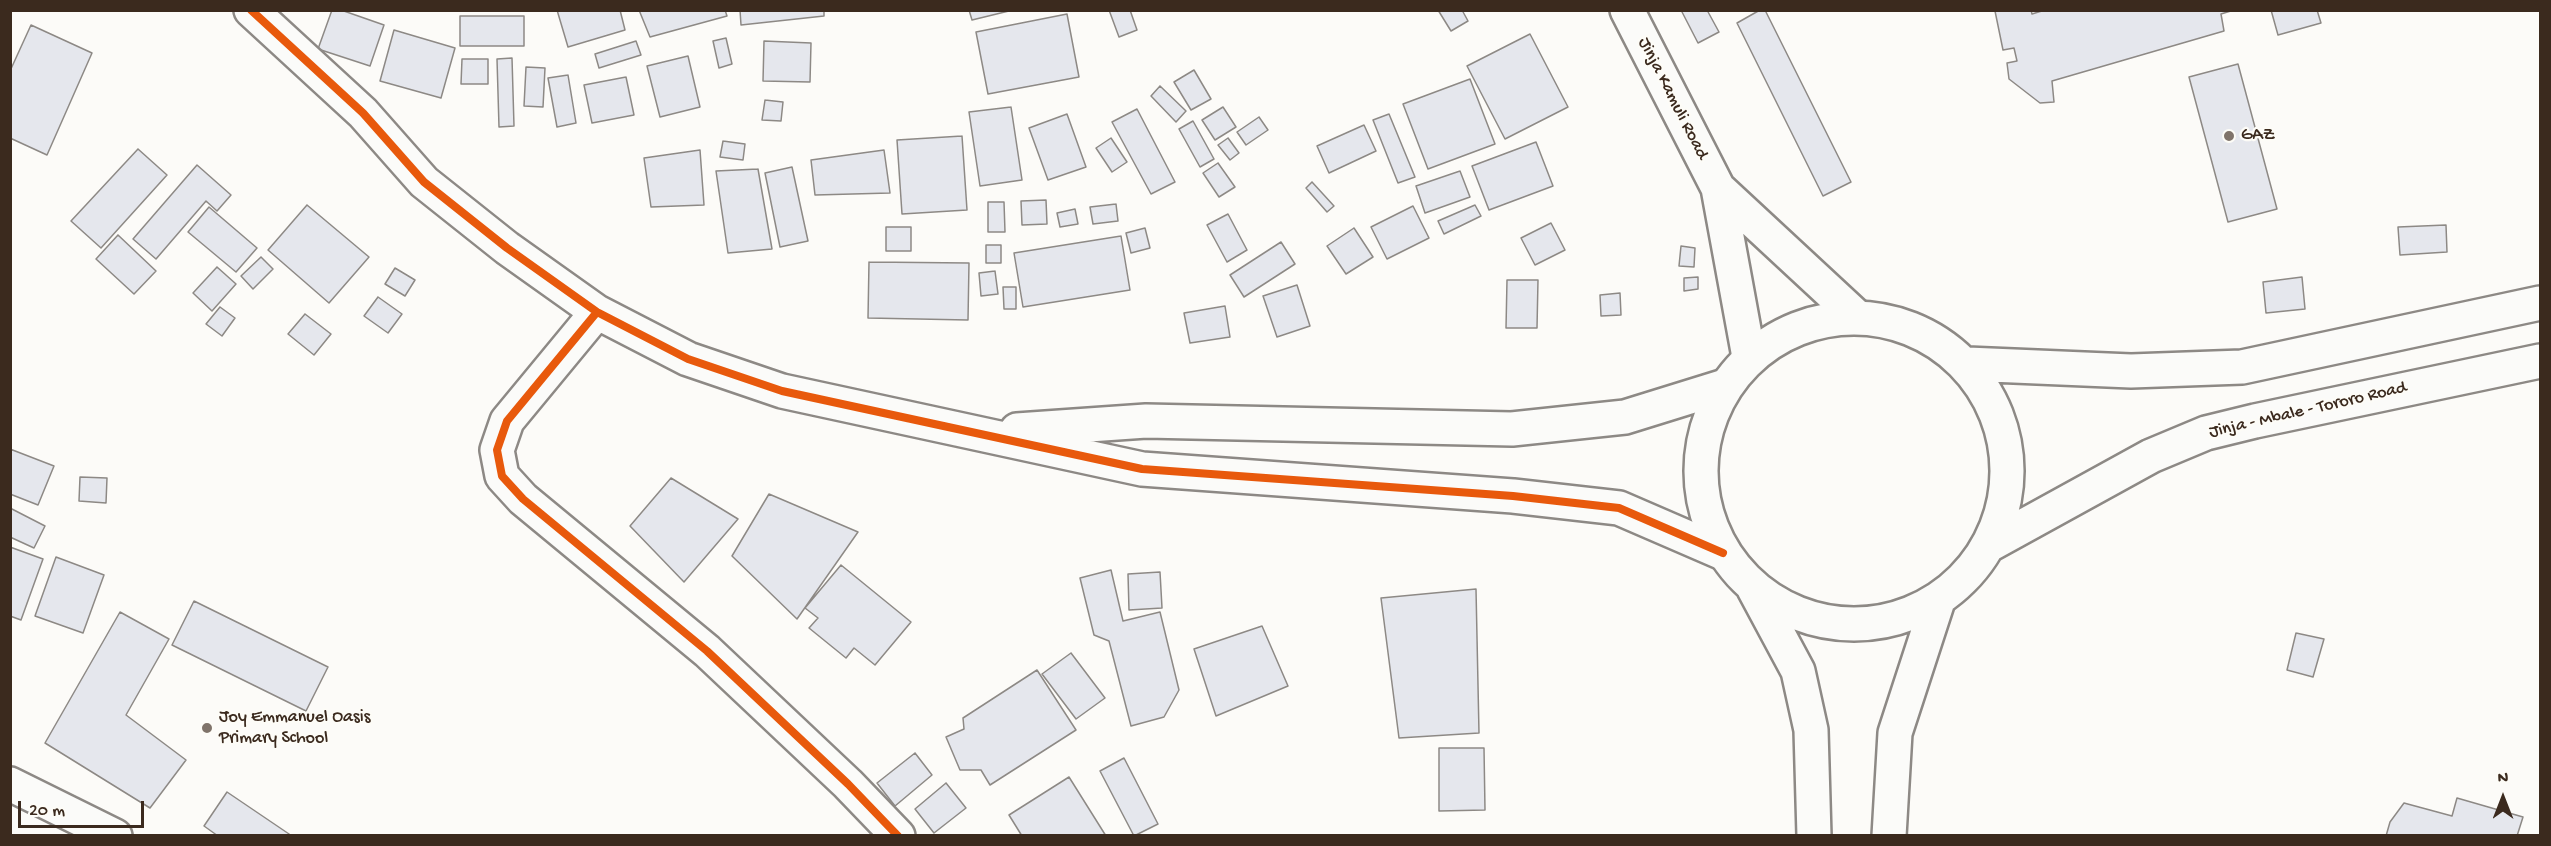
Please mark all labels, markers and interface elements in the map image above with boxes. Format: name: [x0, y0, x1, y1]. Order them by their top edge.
street label: Jinja Kamuli Road: [1632, 34, 1712, 164]
place label: GAZ: [2241, 125, 2275, 147]
marker: GAZ: [2222, 129, 2236, 143]
street label: Jinja - Mbale - Tororo Road: [2207, 378, 2409, 444]
place label: Joy Emmanuel Oasis Primary School: [219, 707, 370, 750]
marker: Joy Emmanuel Oasis Primary School: [200, 721, 214, 735]
north arrow: [2473, 768, 2533, 828]
text: N: [2498, 770, 2508, 789]
scale bar: [21, 789, 147, 827]
text: 20 m: [29, 801, 65, 822]

